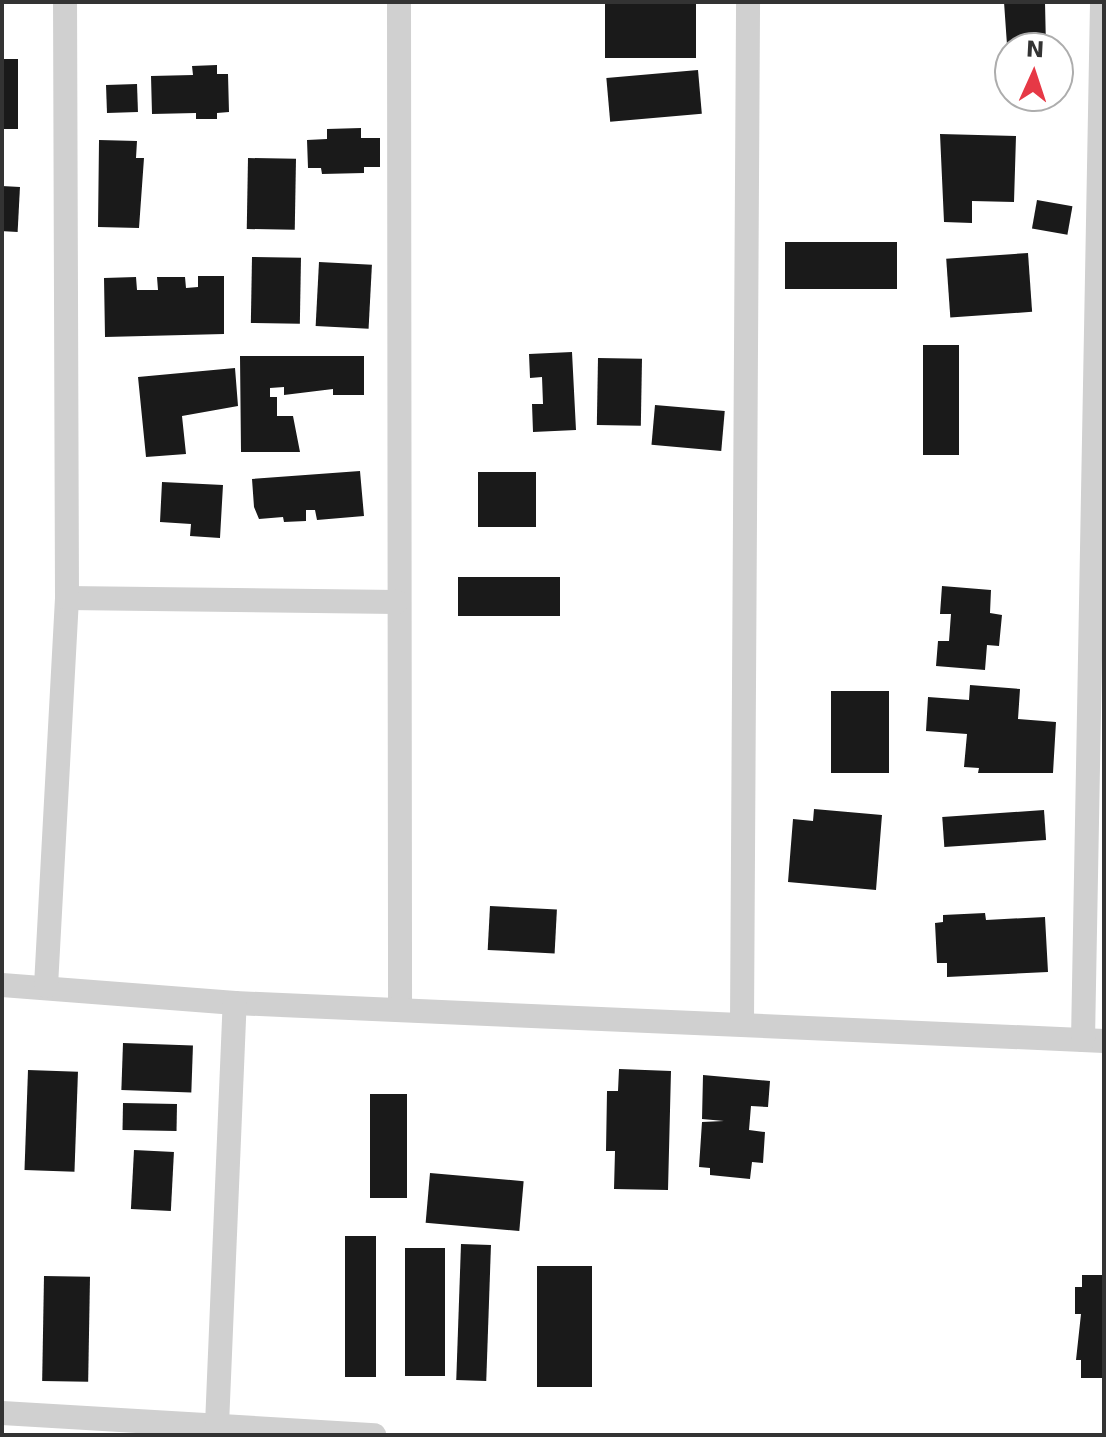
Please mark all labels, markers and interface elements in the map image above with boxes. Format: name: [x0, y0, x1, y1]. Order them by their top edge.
north arrow: [994, 32, 1074, 112]
text: N: [1025, 37, 1045, 62]

